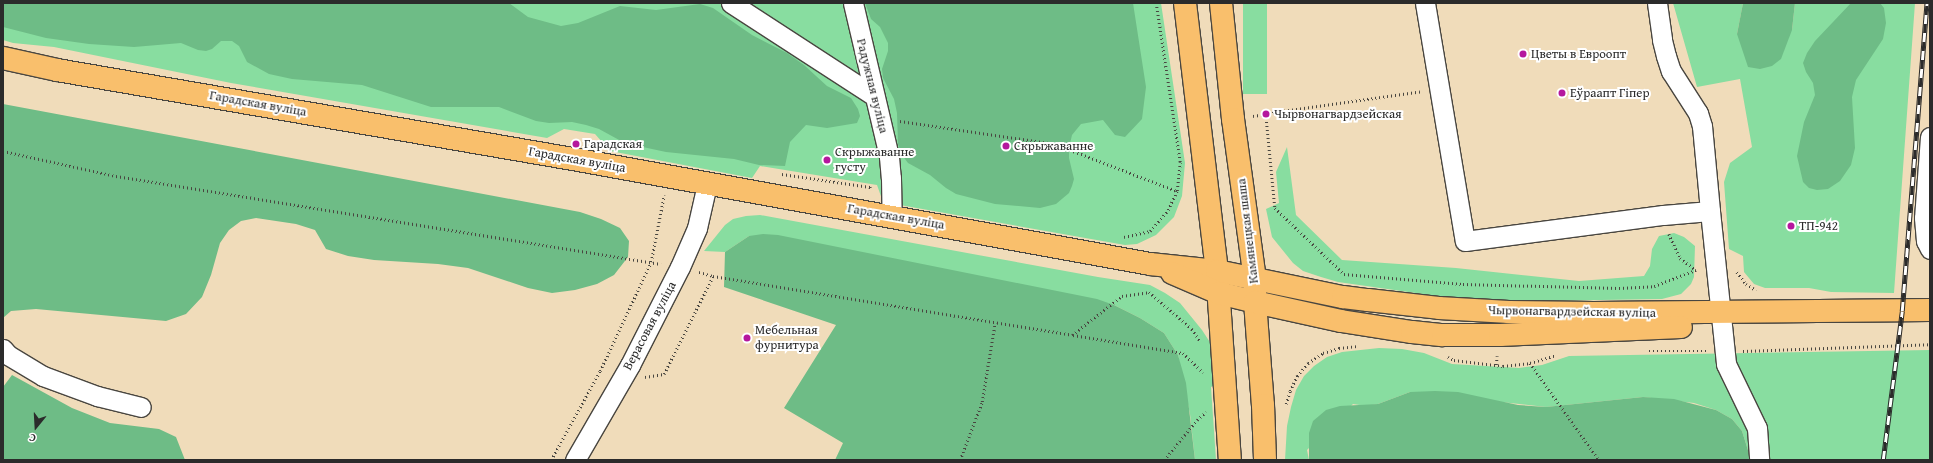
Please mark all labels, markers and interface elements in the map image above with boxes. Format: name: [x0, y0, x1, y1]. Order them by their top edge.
street label: Радужная вуліца: [853, 37, 891, 135]
place label: Цветы в Евроопт: [1531, 46, 1626, 62]
marker: Цветы в Евроопт: [1518, 49, 1528, 59]
place label: Еўраапт Гіпер: [1570, 85, 1649, 101]
street label: Гарадская вуліца: [208, 88, 308, 120]
marker: Еўраапт Гіпер: [1557, 88, 1567, 98]
place label: Чырвонагвардзейская: [1274, 106, 1402, 122]
marker: Чырвонагвардзейская: [1261, 109, 1271, 119]
place label: Гарадская: [584, 136, 642, 152]
place label: Скрыжаванне: [1014, 138, 1093, 154]
marker: Гарадская: [571, 139, 581, 149]
marker: Скрыжаванне: [1001, 141, 1011, 151]
street label: Гарадская вуліца: [527, 144, 627, 176]
place label: Скрыжаванне густу: [835, 145, 914, 176]
marker: Скрыжаванне густу: [822, 155, 832, 165]
street label: Камянецкая шаша: [1234, 178, 1262, 284]
street label: Гарадская вуліца: [846, 201, 946, 233]
place label: ТП-942: [1799, 218, 1838, 234]
marker: ТП-942: [1786, 221, 1796, 231]
street label: Верасовая вуліца: [620, 279, 680, 373]
street label: Чырвонагвардзейская вуліца: [1488, 303, 1656, 321]
place label: Мебельная фурнитура: [755, 323, 819, 354]
marker: Мебельная фурнитура: [742, 333, 752, 343]
north arrow: [16, 407, 56, 447]
text: С: [27, 430, 38, 447]

